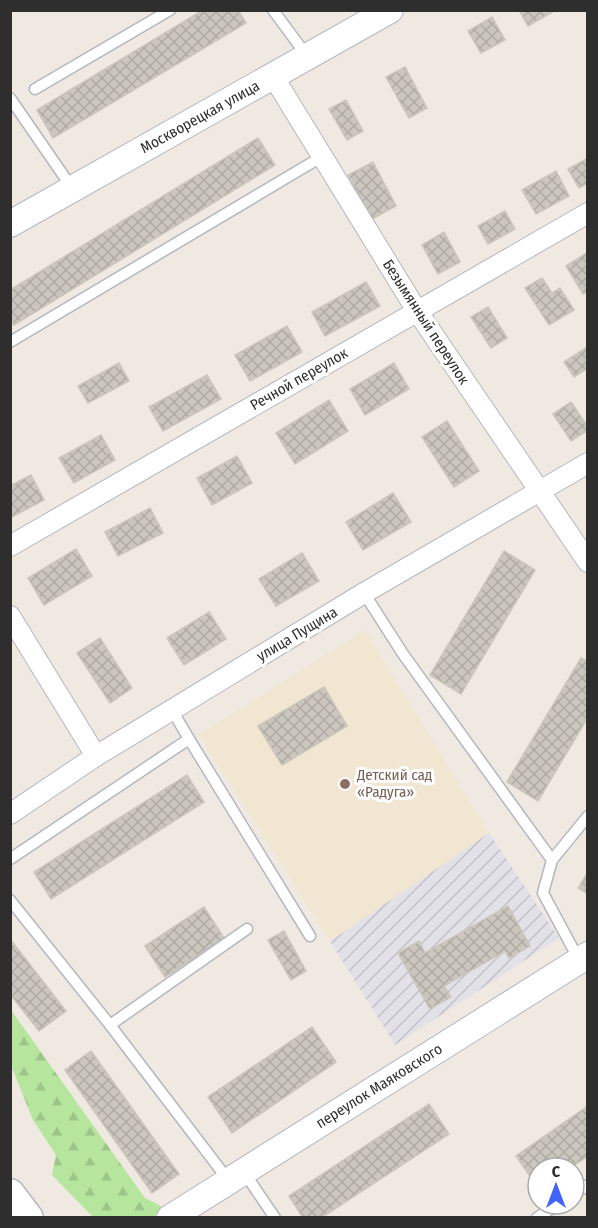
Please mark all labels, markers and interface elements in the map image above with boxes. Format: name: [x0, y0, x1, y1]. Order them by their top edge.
street label: Москворецкая улица: [137, 77, 263, 157]
street label: Безымянный переулок: [379, 256, 473, 388]
street label: Речной переулок: [247, 344, 351, 414]
street label: улица Пущина: [253, 603, 341, 665]
place label: Детский сад «Радуга»: [356, 766, 432, 801]
marker: Детский сад «Радуга»: [338, 777, 352, 791]
street label: переулок Маяковского: [312, 1040, 446, 1132]
north arrow: [526, 1156, 586, 1216]
text: С: [552, 1162, 561, 1181]

